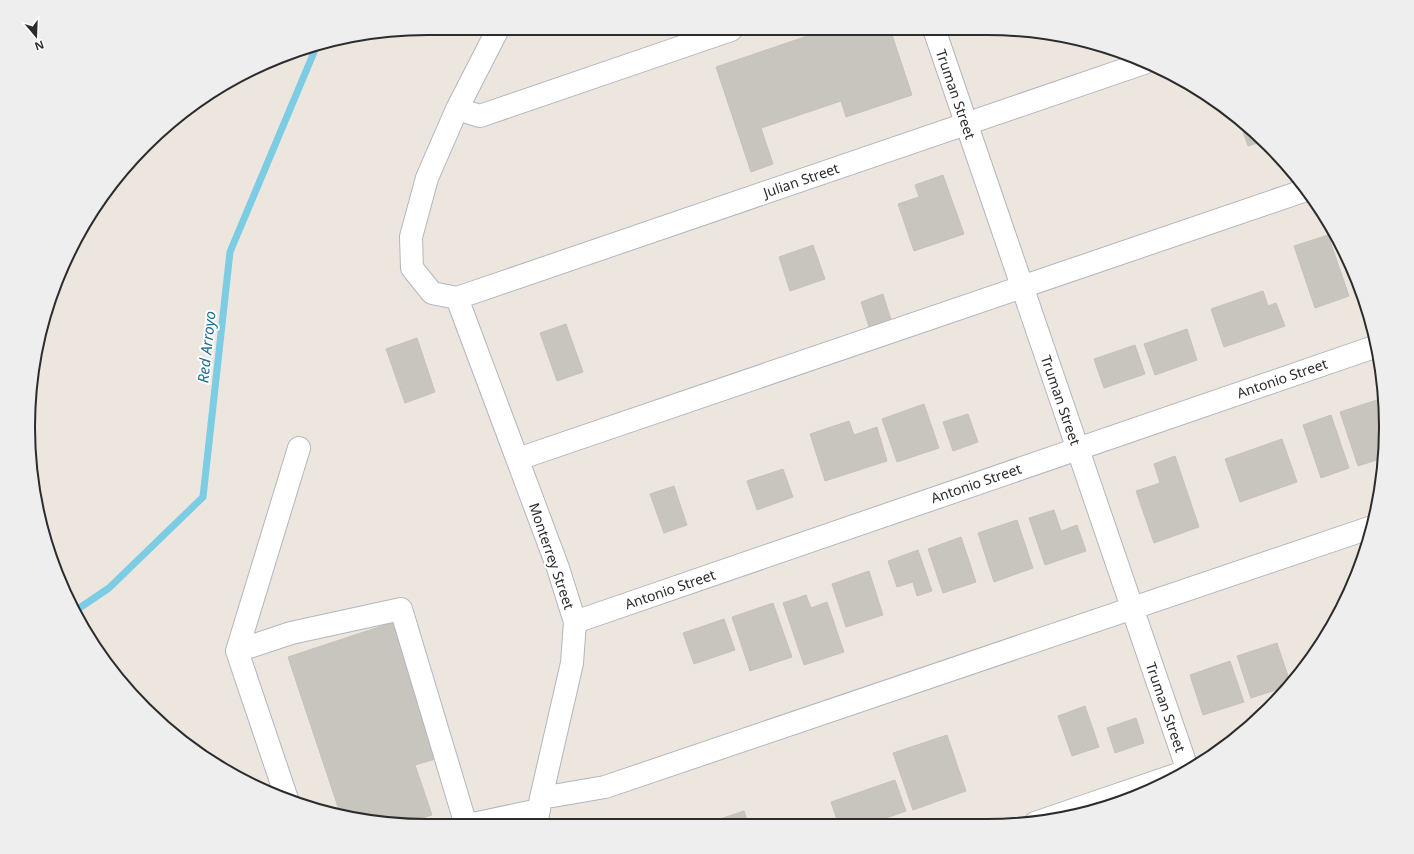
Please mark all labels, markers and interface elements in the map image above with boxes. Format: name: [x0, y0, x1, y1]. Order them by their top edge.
north arrow: [16, 16, 56, 56]
text: N: [33, 37, 46, 54]
street label: Truman Street: [932, 47, 980, 141]
street label: Julian Street: [759, 158, 841, 202]
water label: Red Arroyo: [192, 310, 220, 384]
street label: Truman Street: [1037, 353, 1085, 447]
street label: Antonio Street: [1234, 354, 1330, 402]
street label: Antonio Street: [928, 459, 1024, 507]
street label: Monterrey Street: [525, 500, 579, 612]
street label: Antonio Street: [622, 565, 718, 613]
street label: Truman Street: [1142, 660, 1190, 754]

